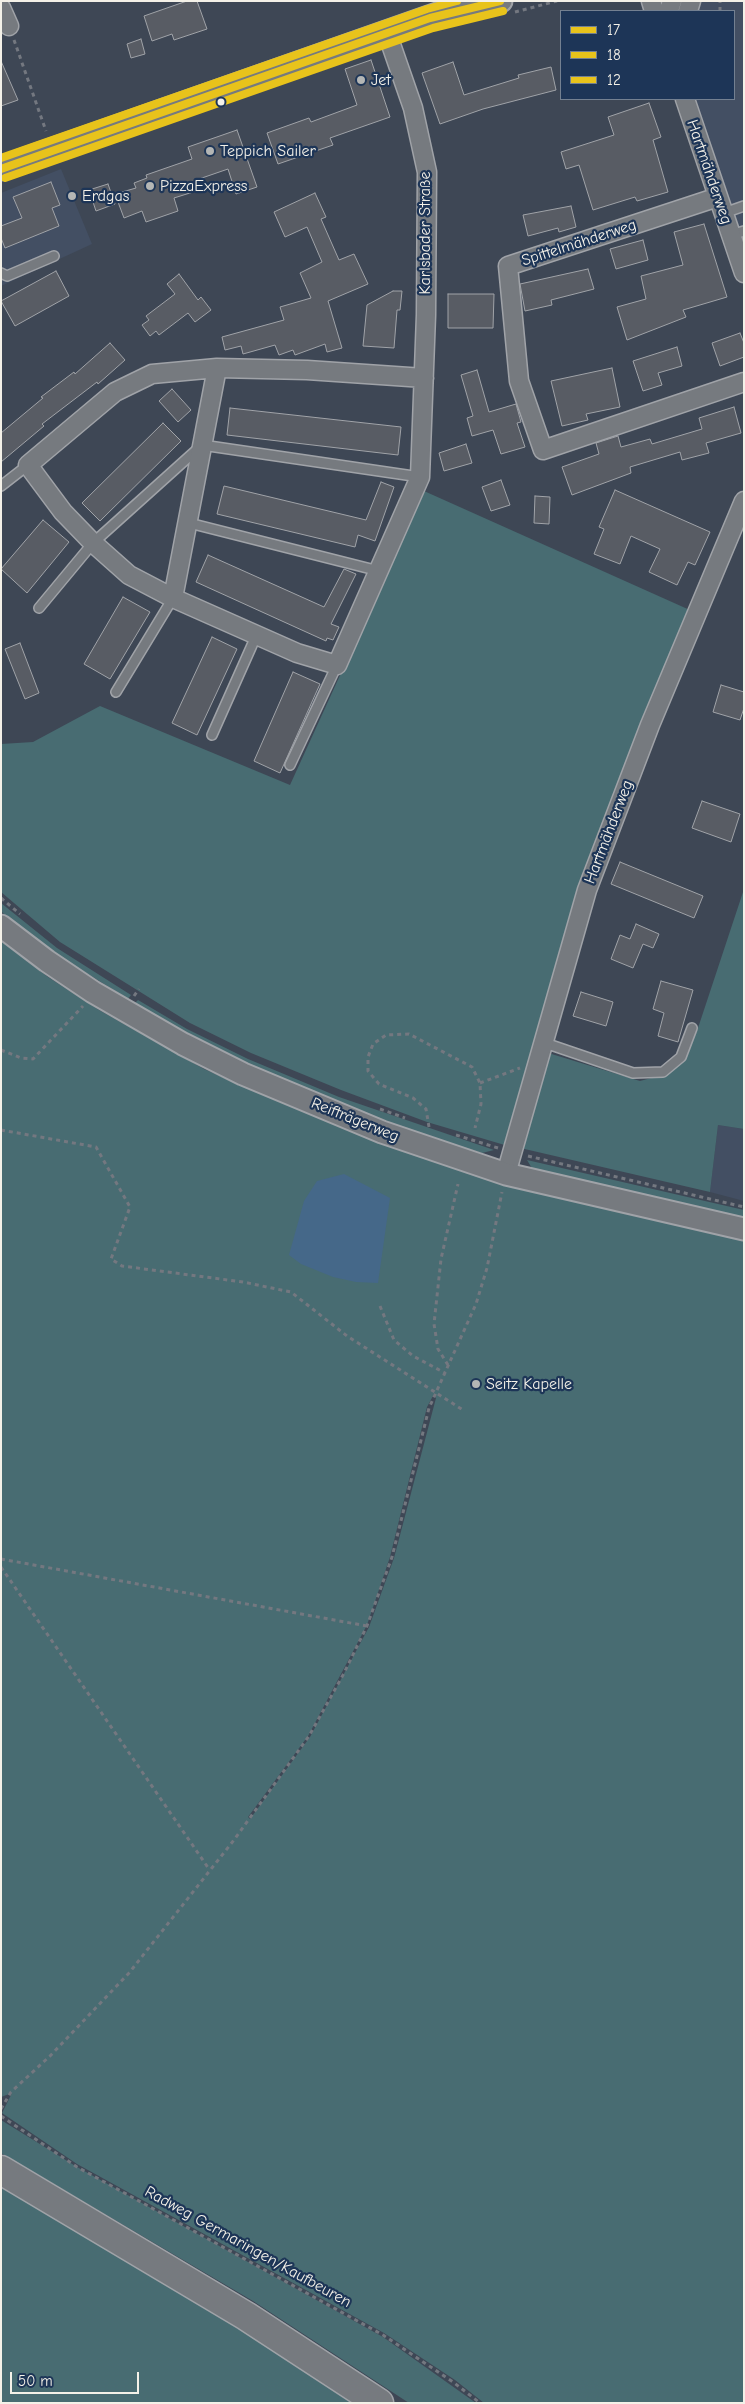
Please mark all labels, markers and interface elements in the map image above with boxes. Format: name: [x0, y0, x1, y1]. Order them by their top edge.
legend: [560, 10, 735, 100]
text: 17: [607, 21, 620, 39]
text: 18: [607, 46, 621, 64]
place label: Jet: [371, 70, 391, 90]
text: 12: [607, 71, 621, 89]
marker: Jet: [355, 74, 367, 86]
unlabelled marker: [216, 97, 226, 107]
street label: Hartmähderweg: [682, 117, 736, 227]
place label: Teppich Sailer: [220, 141, 316, 161]
marker: Teppich Sailer: [204, 145, 216, 157]
street label: Karlsbader Straße: [415, 172, 435, 294]
place label: PizzaExpress: [160, 176, 247, 196]
marker: PizzaExpress: [144, 180, 156, 192]
place label: Erdgas: [82, 186, 129, 206]
marker: Erdgas: [66, 190, 78, 202]
street label: Spittelmähderweg: [519, 215, 639, 271]
street label: Hartmähderweg: [580, 777, 638, 887]
street label: Reifträgerweg: [308, 1094, 402, 1146]
place label: Seitz Kapelle: [486, 1374, 572, 1394]
marker: Seitz Kapelle: [470, 1378, 482, 1390]
street label: Radweg Germaringen/Kaufbeuren: [141, 2182, 355, 2312]
scale bar: [12, 2362, 141, 2394]
text: 50 m: [18, 2372, 53, 2390]

